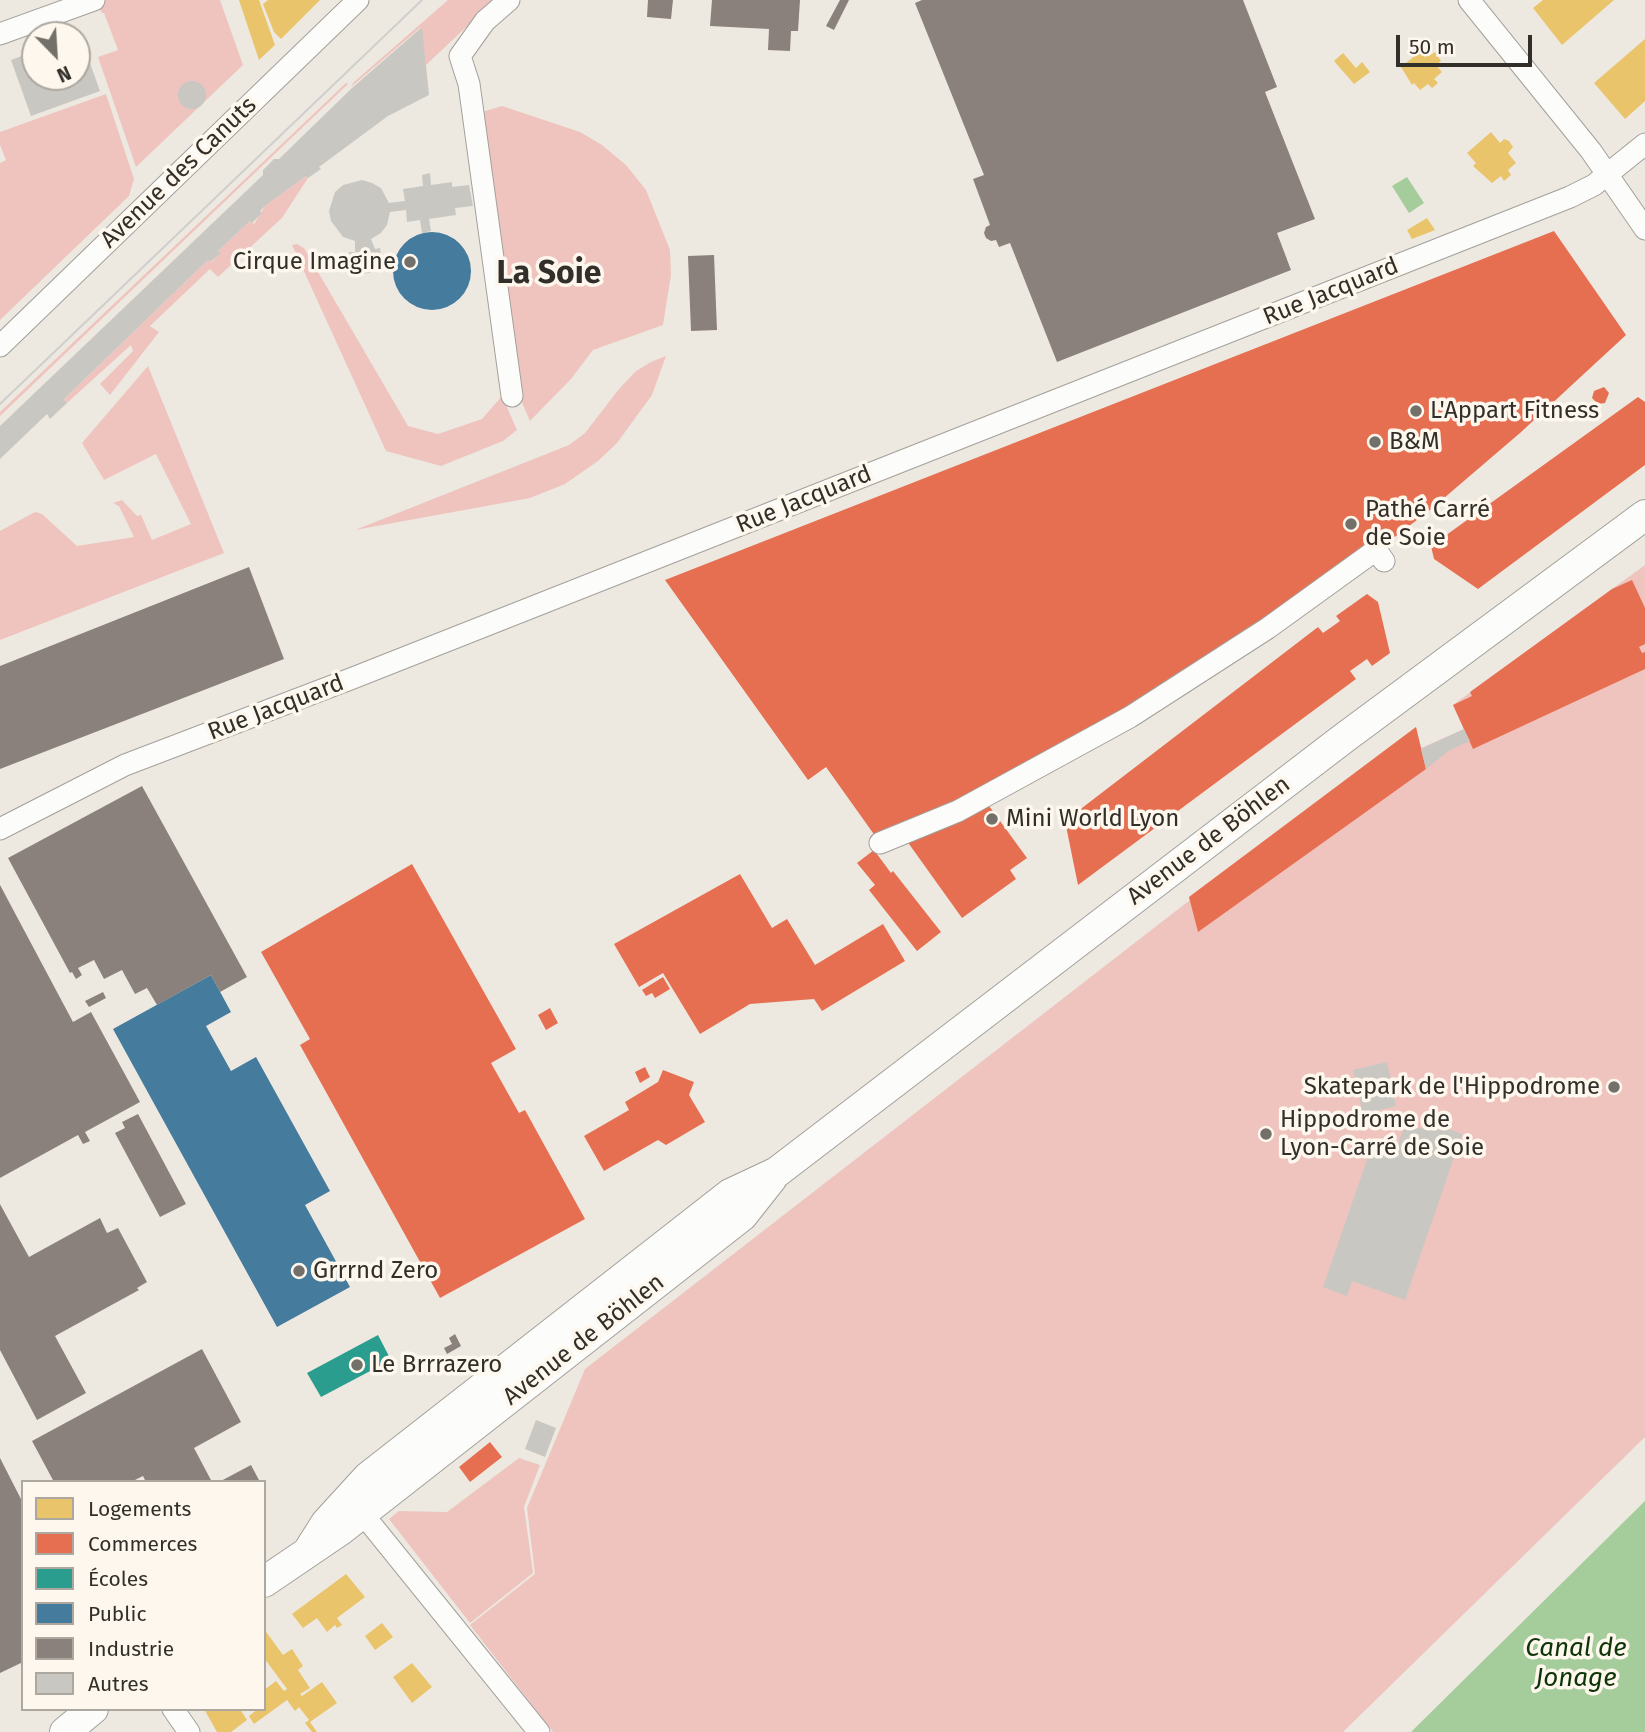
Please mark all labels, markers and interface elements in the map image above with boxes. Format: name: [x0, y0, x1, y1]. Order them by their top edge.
north arrow: [21, 21, 91, 91]
scale bar: [1400, 21, 1536, 65]
text: 50 m: [1409, 34, 1455, 60]
text: N: [54, 61, 74, 87]
street label: Avenue des Canuts: [95, 91, 263, 255]
place label: Cirque Imagine: [233, 248, 396, 276]
street label: Rue Jacquard: [1259, 252, 1403, 332]
marker: Cirque Imagine: [402, 254, 418, 270]
district label: La Soie: [497, 255, 601, 293]
place label: L'Appart Fitness: [1430, 397, 1599, 425]
marker: L'Appart Fitness: [1408, 403, 1424, 419]
place label: B&M: [1389, 428, 1440, 456]
marker: B&M: [1367, 434, 1383, 450]
street label: Rue Jacquard: [732, 460, 876, 540]
place label: Pathé Carré de Soie: [1365, 496, 1490, 552]
marker: Pathé Carré de Soie: [1343, 516, 1359, 532]
street label: Rue Jacquard: [204, 669, 348, 747]
street label: Avenue de Böhlen: [1122, 770, 1296, 912]
place label: Mini World Lyon: [1006, 805, 1179, 833]
marker: Mini World Lyon: [984, 811, 1000, 827]
place label: Skatepark de l'Hippodrome: [1304, 1073, 1600, 1101]
marker: Skatepark de l'Hippodrome: [1606, 1079, 1622, 1095]
place label: Hippodrome de Lyon-Carré de Soie: [1280, 1106, 1484, 1162]
marker: Hippodrome de Lyon-Carré de Soie: [1258, 1126, 1274, 1142]
place label: Grrrnd Zero: [313, 1257, 438, 1285]
marker: Grrrnd Zero: [291, 1263, 307, 1279]
street label: Avenue de Böhlen: [498, 1268, 670, 1412]
place label: Le Brrrazero: [371, 1351, 502, 1379]
marker: Le Brrrazero: [349, 1357, 365, 1373]
legend: [21, 1480, 266, 1711]
text: Logements: [88, 1496, 191, 1522]
text: Commerces: [88, 1531, 197, 1557]
text: Écoles: [88, 1566, 148, 1592]
text: Public: [88, 1601, 146, 1627]
water label: Canal de Jonage: [1525, 1633, 1627, 1694]
text: Industrie: [88, 1636, 174, 1662]
text: Autres: [88, 1671, 149, 1697]

